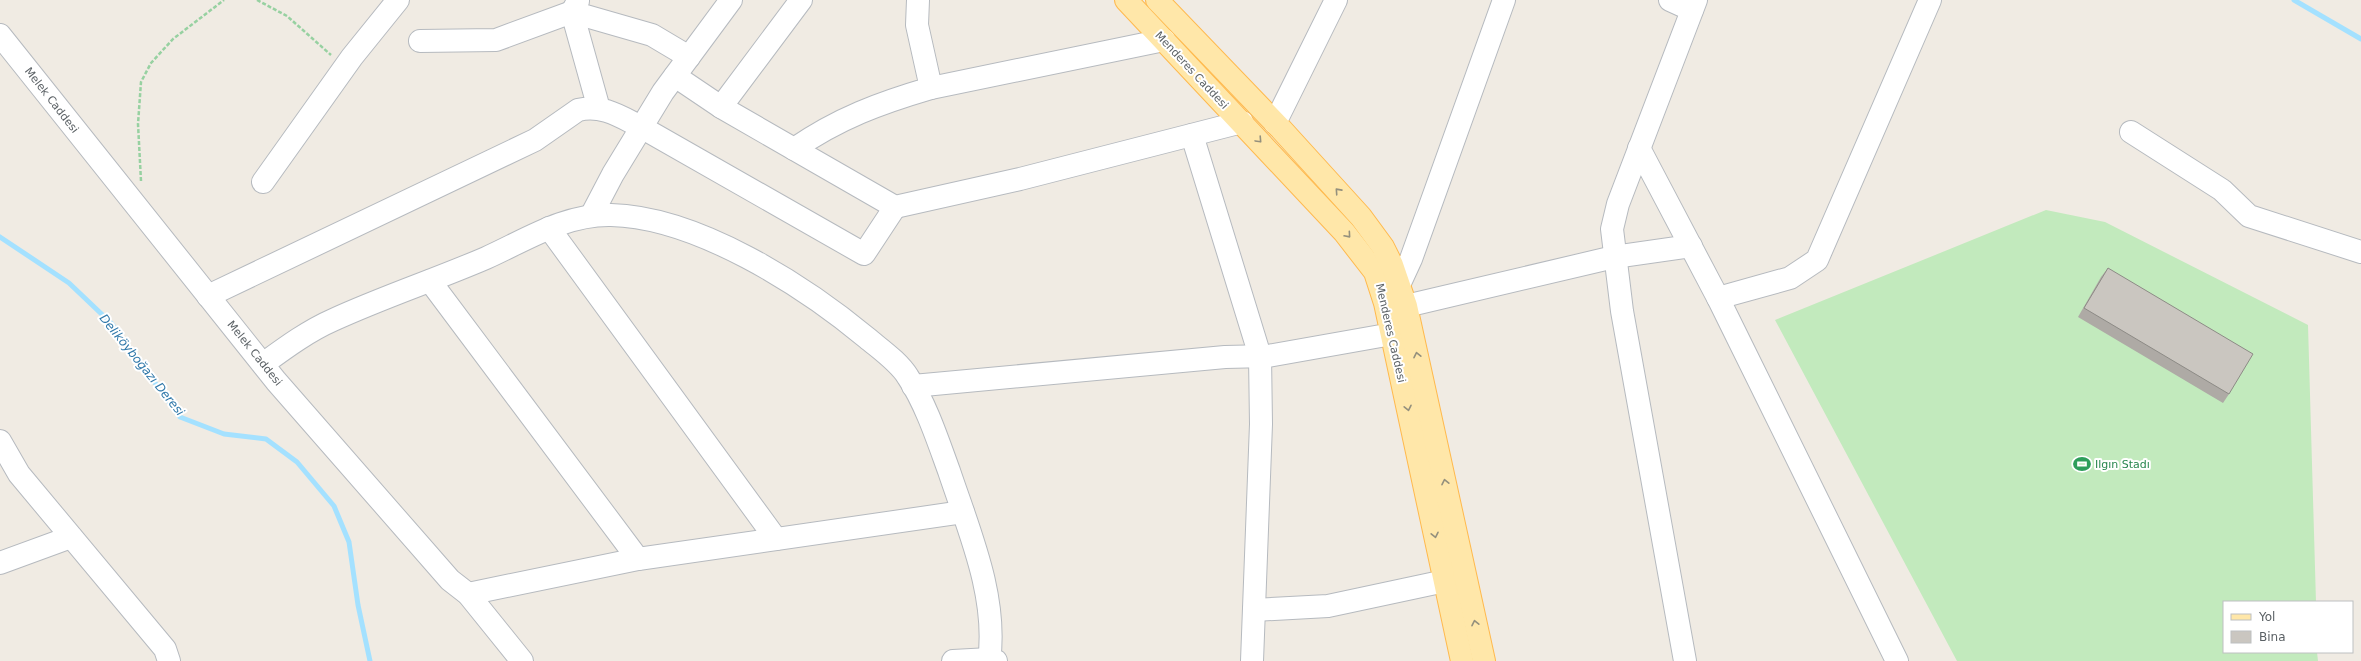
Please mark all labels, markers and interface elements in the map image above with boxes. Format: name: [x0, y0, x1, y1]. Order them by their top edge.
street label: Menderes Caddesi: [1152, 29, 1231, 112]
street label: Melek Caddesi: [22, 65, 81, 136]
one-way arrow: [1254, 135, 1262, 143]
one-way arrow: [1335, 188, 1342, 196]
one-way arrow: [1343, 231, 1350, 238]
street label: Menderes Caddesi: [1373, 282, 1408, 384]
water label: Deliköyboğazı Deresi: [97, 311, 188, 419]
street label: Melek Caddesi: [224, 318, 285, 388]
one-way arrow: [1414, 352, 1422, 358]
one-way arrow: [1403, 405, 1411, 411]
sports icon: Ilgın Stadı: [2072, 454, 2092, 474]
place label: Ilgın Stadı: [2095, 458, 2150, 471]
one-way arrow: [1441, 479, 1449, 485]
one-way arrow: [1431, 532, 1439, 538]
legend: [2223, 601, 2353, 653]
text: Yol: [2258, 610, 2275, 624]
one-way arrow: [1472, 620, 1480, 626]
text: Bina: [2259, 630, 2286, 644]

